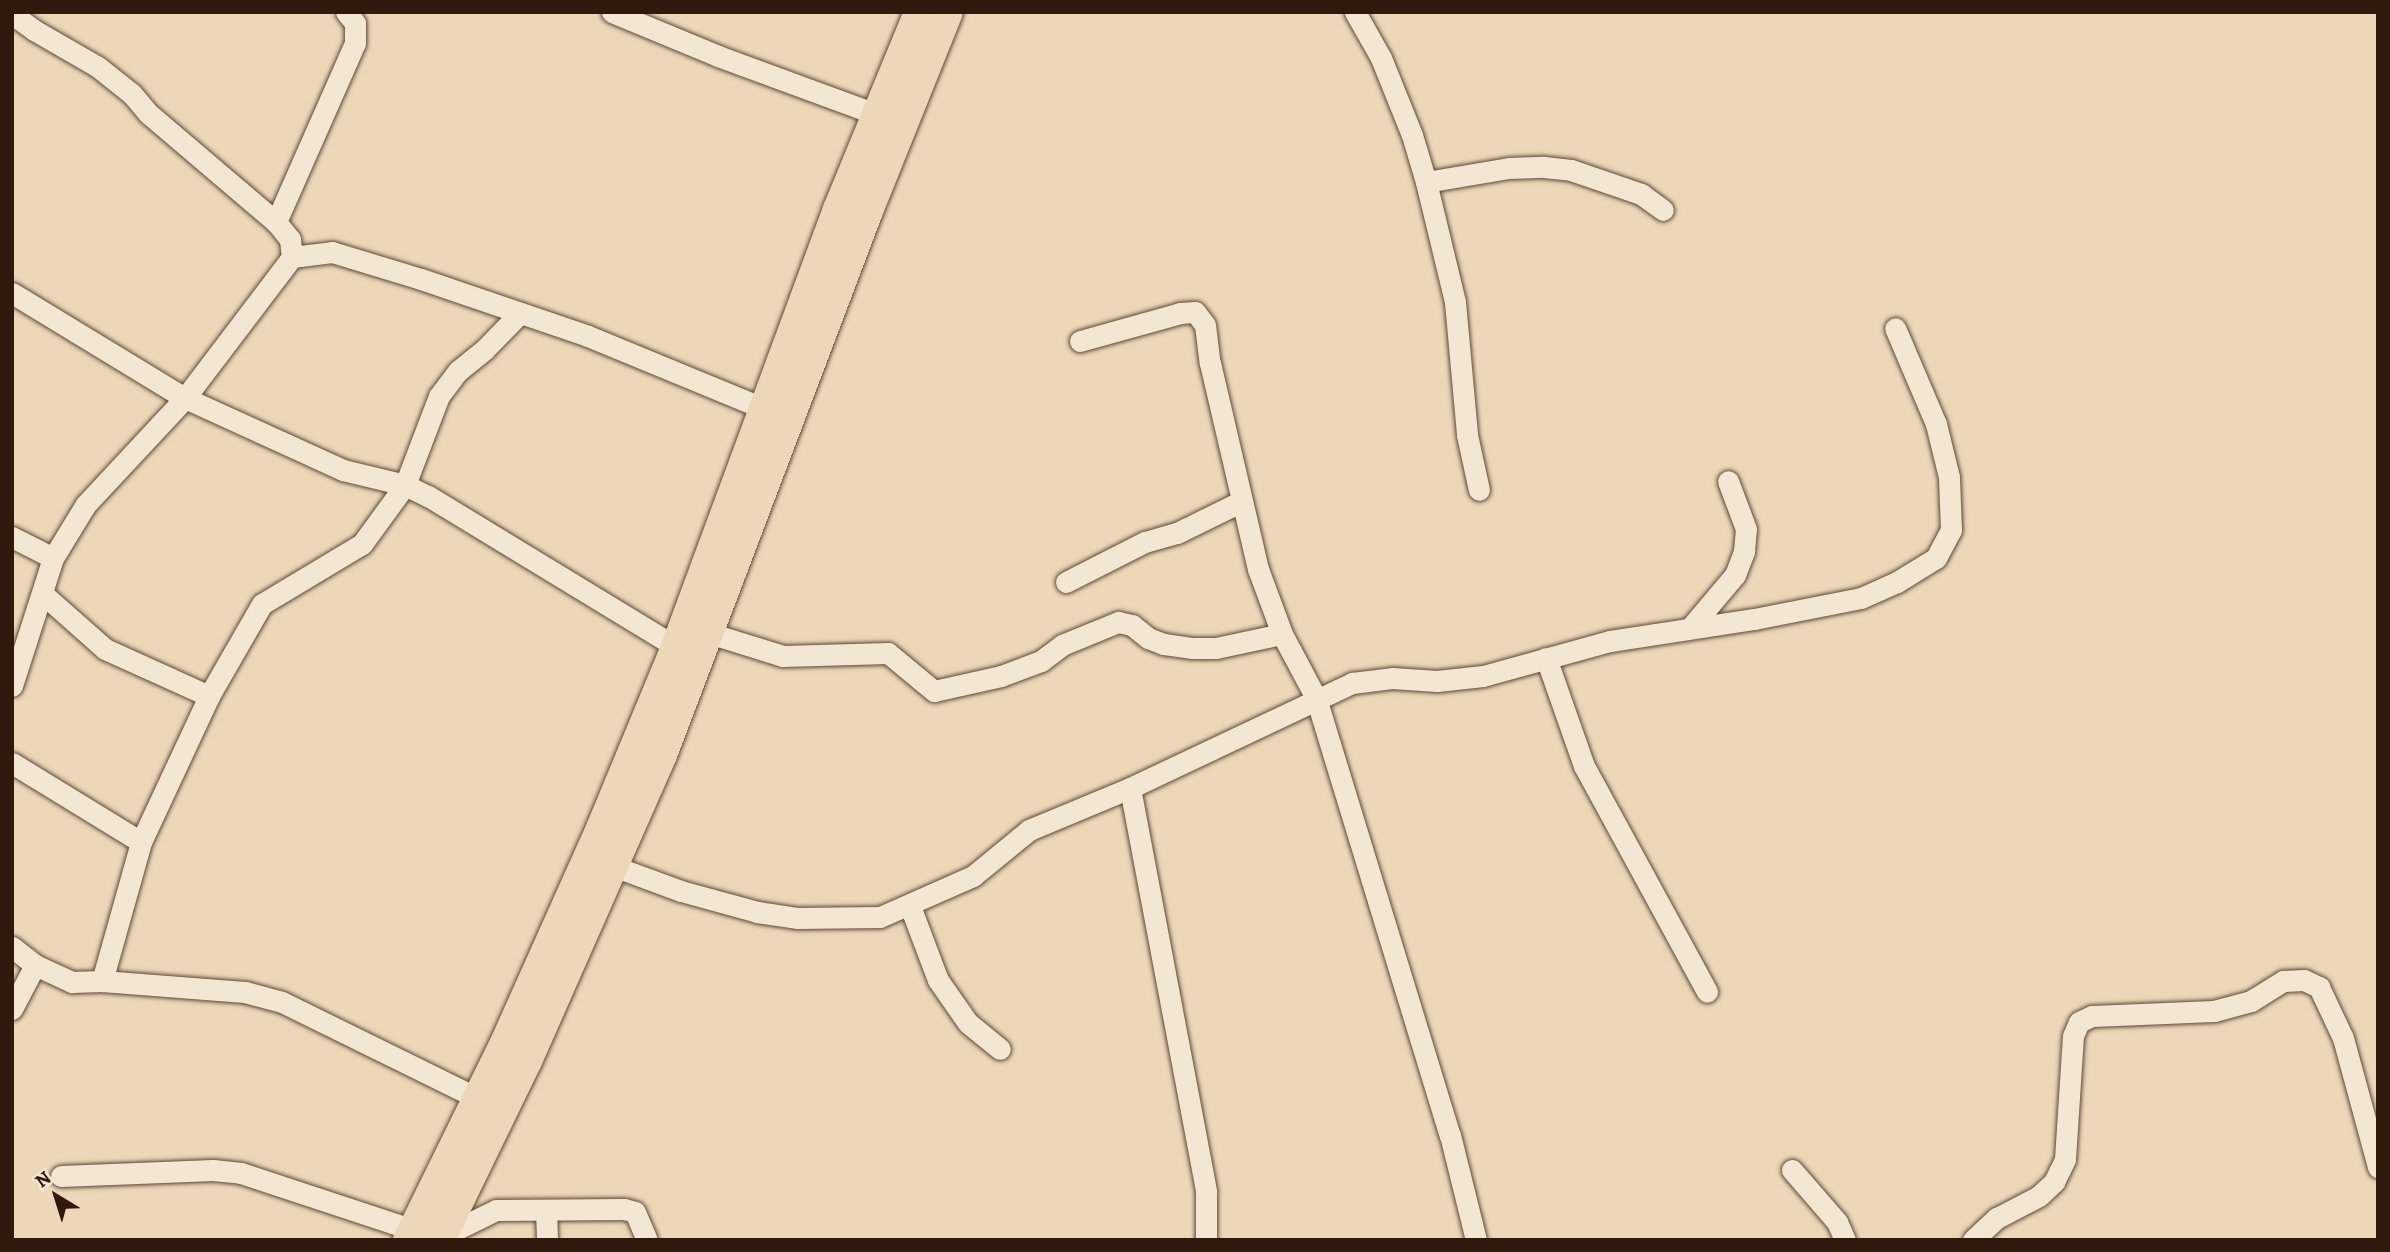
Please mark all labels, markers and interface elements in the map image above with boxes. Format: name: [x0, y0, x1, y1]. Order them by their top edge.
north arrow: [21, 1161, 91, 1231]
text: N: [30, 1165, 57, 1194]

